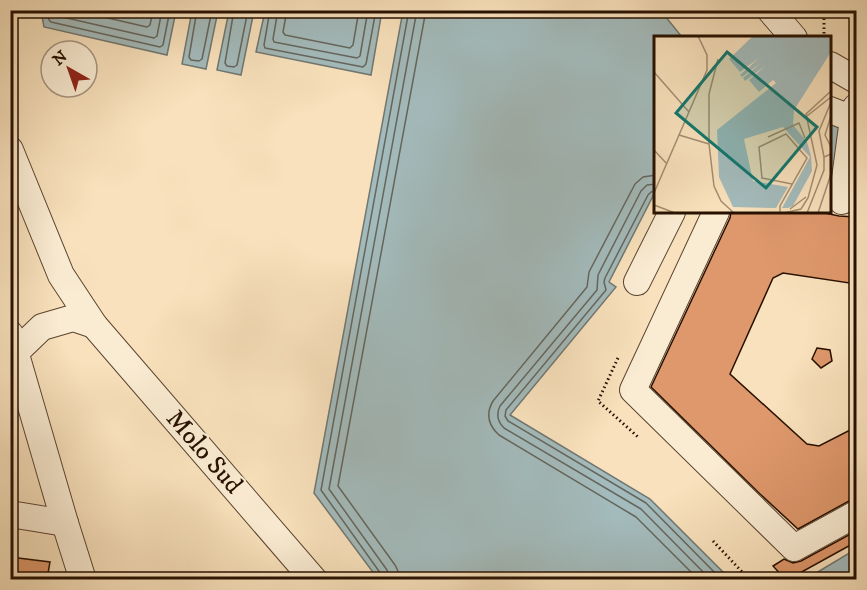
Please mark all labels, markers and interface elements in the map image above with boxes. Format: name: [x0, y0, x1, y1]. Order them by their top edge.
inset map: [654, 36, 831, 213]
north arrow: [39, 39, 99, 99]
text: N: [49, 46, 71, 70]
street label: Molo Sud: [158, 403, 250, 501]

